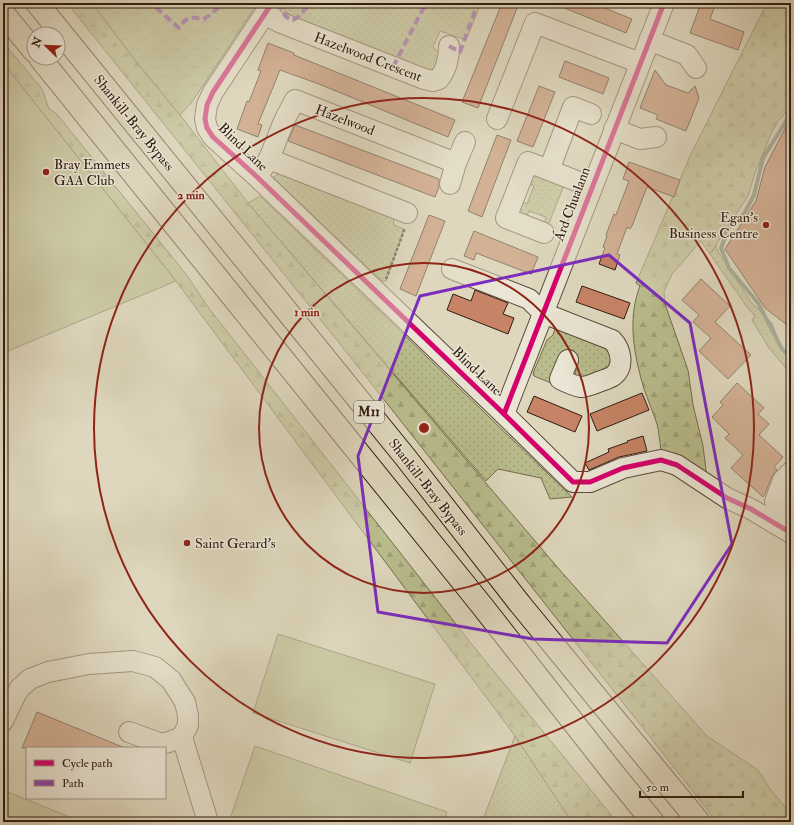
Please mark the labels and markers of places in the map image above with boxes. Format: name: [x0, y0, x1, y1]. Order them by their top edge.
place label: Bray Emmets GAA Club: [54, 156, 130, 189]
marker: Bray Emmets GAA Club: [41, 167, 51, 177]
place label: Egan's Business Centre: [669, 209, 758, 242]
marker: Egan's Business Centre: [761, 220, 771, 230]
centre of rings: [417, 421, 431, 435]
place label: Saint Gerard's: [195, 535, 276, 552]
marker: Saint Gerard's: [182, 538, 192, 548]

